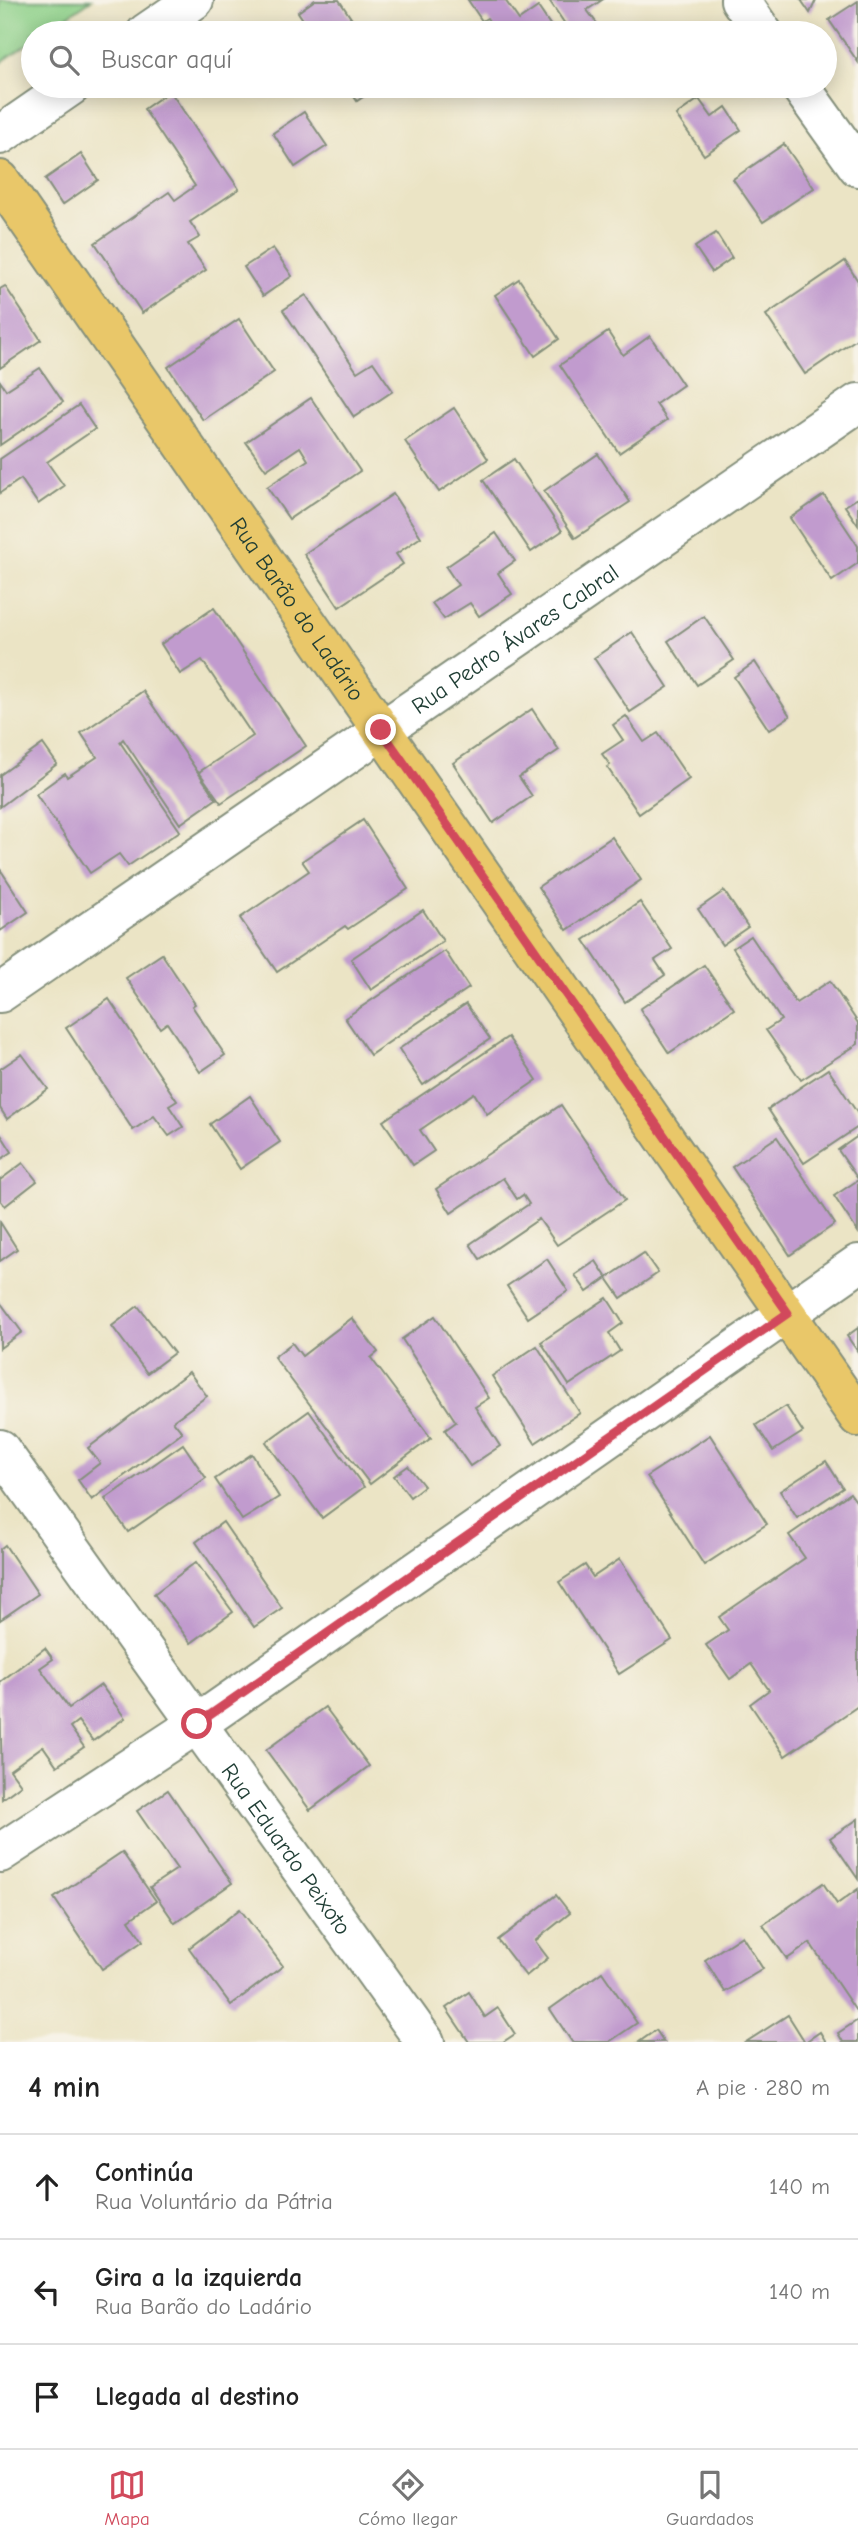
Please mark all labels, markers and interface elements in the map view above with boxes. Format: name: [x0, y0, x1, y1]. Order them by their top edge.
search box: [21, 21, 837, 98]
icon: search: [45, 41, 83, 79]
text: Buscar aquí: [101, 45, 232, 75]
street label: Rua Barão do Ladário: [225, 512, 370, 706]
street label: Rua Pedro Ávares Cabral: [406, 558, 624, 719]
route end: [365, 714, 396, 745]
route start: [181, 1708, 212, 1739]
street label: Rua Eduardo Peixoto: [216, 1758, 357, 1940]
text: 4 min: [28, 2070, 100, 2105]
text: A pie · 280 m: [696, 2074, 830, 2101]
text: Continúa: [95, 2158, 194, 2188]
icon: ahead: [28, 2168, 66, 2206]
text: 140 m: [769, 2173, 830, 2200]
text: Rua Voluntário da Pátria: [95, 2188, 333, 2215]
text: Gira a la izquierda: [95, 2263, 302, 2293]
icon: left: [28, 2273, 66, 2311]
text: 140 m: [769, 2278, 830, 2305]
text: Rua Barão do Ladário: [95, 2293, 312, 2320]
icon: arrive: [28, 2378, 66, 2416]
text: Llegada al destino: [95, 2382, 299, 2412]
tab: Mapa: [104, 2466, 150, 2530]
tab: Cómo llegar: [358, 2466, 457, 2530]
tab: Guardados: [666, 2466, 754, 2530]

